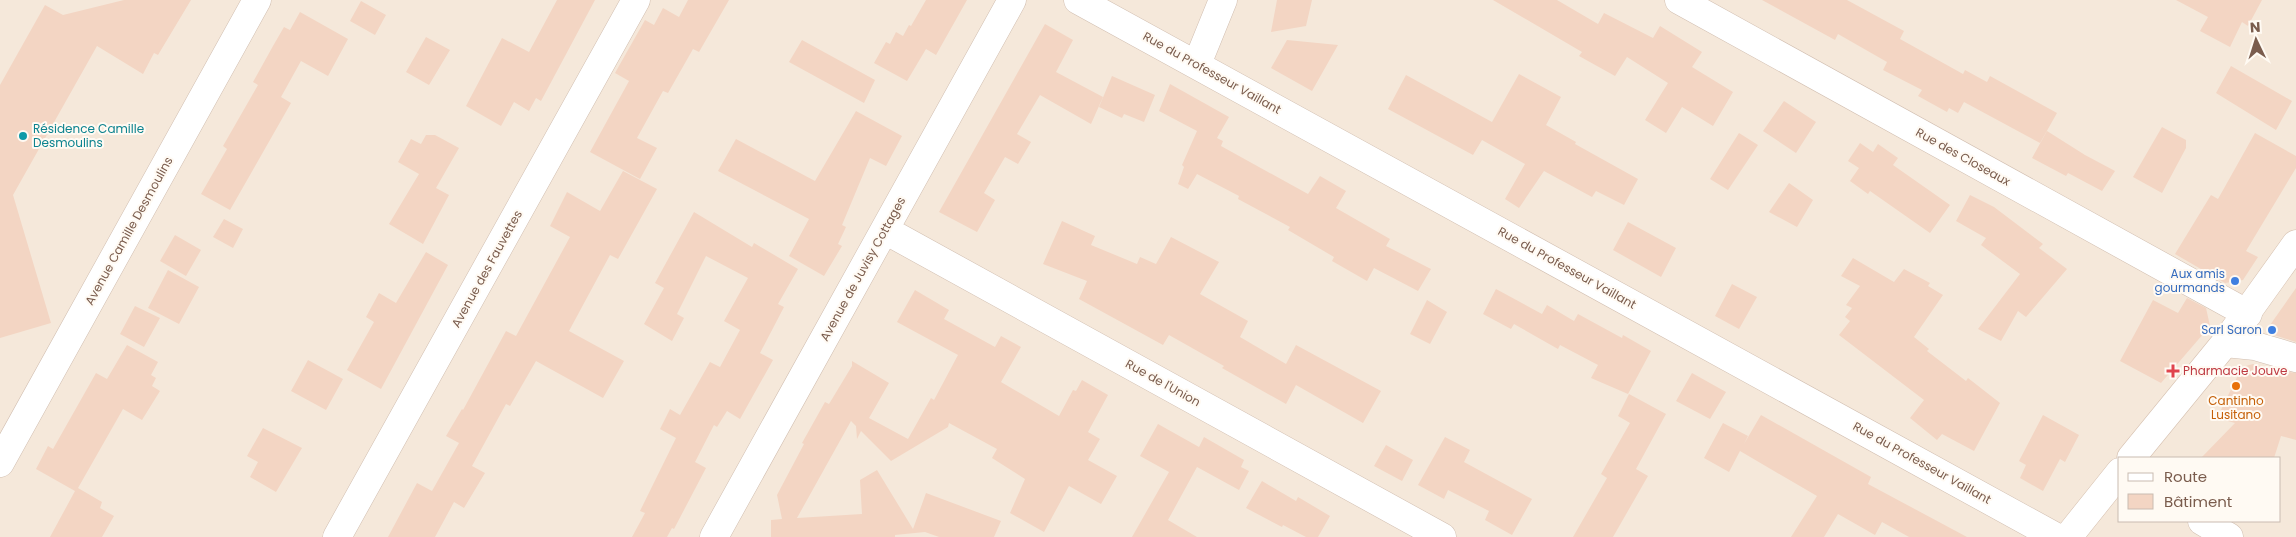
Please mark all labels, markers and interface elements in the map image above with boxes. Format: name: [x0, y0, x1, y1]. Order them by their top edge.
north arrow: [2231, 15, 2281, 65]
text: N: [2249, 17, 2261, 37]
street label: Rue du Professeur Vaillant: [1140, 27, 1284, 118]
place label: Résidence Camille Desmoulins: [33, 120, 144, 151]
street label: Rue des Closeaux: [1913, 123, 2014, 190]
marker: Résidence Camille Desmoulins: [17, 130, 29, 142]
street label: Avenue Camille Desmoulins: [81, 153, 177, 308]
street label: Avenue de Juvisy Cottages: [816, 194, 909, 344]
street label: Avenue des Fauvettes: [447, 207, 526, 330]
street label: Rue du Professeur Vaillant: [1495, 222, 1639, 313]
place label: Aux amis gourmands: [2155, 265, 2225, 296]
marker: Aux amis gourmands: [2229, 275, 2241, 287]
place label: Sarl Saron: [2201, 321, 2262, 338]
marker: Sarl Saron: [2266, 324, 2278, 336]
street label: Rue de l'Union: [1123, 355, 1204, 410]
place label: Pharmacie Jouve: [2183, 362, 2287, 379]
marker: Pharmacie Jouve: [2167, 365, 2179, 377]
marker: Cantinho Lusitano: [2230, 380, 2242, 392]
place label: Cantinho Lusitano: [2208, 392, 2264, 423]
street label: Rue du Professeur Vaillant: [1850, 417, 1994, 508]
legend: [2118, 457, 2281, 522]
text: Route: [2164, 466, 2207, 487]
text: Bâtiment: [2164, 491, 2232, 512]

